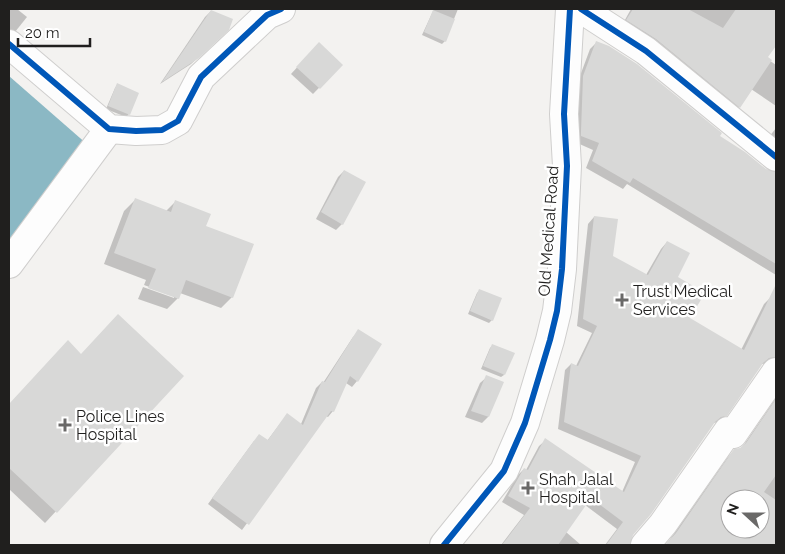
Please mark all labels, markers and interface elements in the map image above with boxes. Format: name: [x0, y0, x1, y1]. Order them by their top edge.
scale bar: [18, 15, 90, 47]
text: 20 m: [25, 24, 60, 42]
street label: Old Medical Road: [534, 165, 563, 297]
place label: Trust Medical Services: [633, 282, 733, 319]
marker: Trust Medical Services: [615, 293, 629, 307]
place label: Police Lines Hospital: [76, 407, 165, 444]
marker: Police Lines Hospital: [58, 418, 72, 432]
place label: Shah Jalal Hospital: [539, 470, 614, 507]
marker: Shah Jalal Hospital: [521, 481, 535, 495]
north arrow: [720, 489, 770, 539]
text: N: [723, 501, 742, 517]

